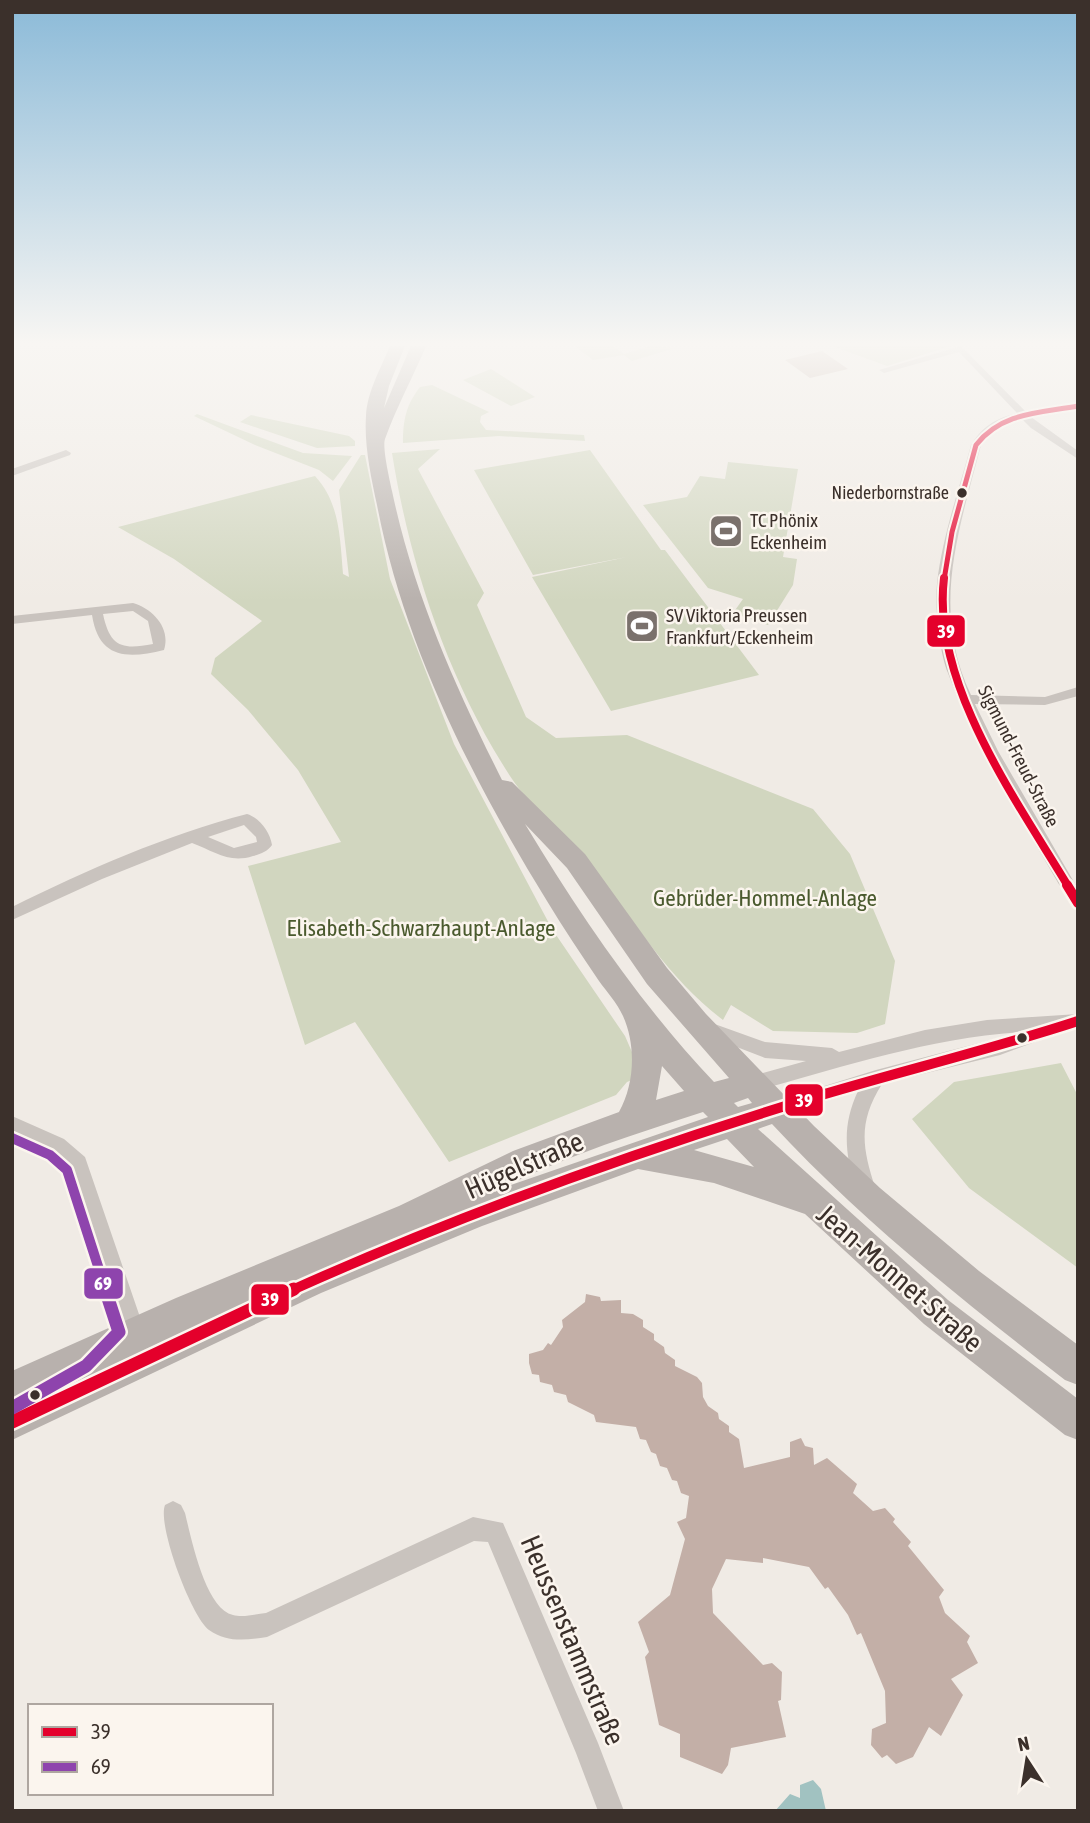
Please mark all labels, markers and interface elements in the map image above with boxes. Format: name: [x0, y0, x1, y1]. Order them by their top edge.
place label: Niederbornstraße: [832, 482, 949, 503]
marker: Niederbornstraße: [955, 486, 969, 500]
place label: TC Phönix Eckenheim: [750, 509, 827, 553]
sports icon: TC Phönix Eckenheim: [707, 512, 745, 550]
place label: SV Viktoria Preussen Frankfurt/Eckenheim: [666, 604, 813, 648]
sports icon: SV Viktoria Preussen Frankfurt/Eckenheim: [623, 607, 661, 645]
line badge: 39: [926, 614, 966, 648]
text: 39: [937, 620, 955, 642]
street label: Sigmund-Freud-Straße: [974, 682, 1064, 830]
park label: Gebrüder-Hommel-Anlage: [653, 885, 877, 911]
park label: Elisabeth-Schwarzhaupt-Anlage: [287, 915, 555, 941]
unlabelled marker: [1015, 1031, 1029, 1045]
line badge: 39: [784, 1083, 824, 1117]
text: 39: [795, 1089, 813, 1111]
street label: Hügelstraße: [460, 1125, 588, 1205]
street label: Jean-Monnet-Straße: [811, 1198, 989, 1358]
line badge: 69: [83, 1267, 124, 1300]
text: 69: [94, 1272, 112, 1294]
line badge: 39: [250, 1283, 290, 1316]
text: 39: [261, 1288, 279, 1310]
unlabelled marker: [28, 1388, 42, 1402]
street label: Heussenstammstraße: [514, 1530, 632, 1750]
legend: [28, 1704, 273, 1795]
text: 39: [91, 1719, 111, 1743]
north arrow: [992, 1725, 1062, 1795]
text: N: [1016, 1731, 1031, 1755]
text: 69: [91, 1754, 111, 1778]

